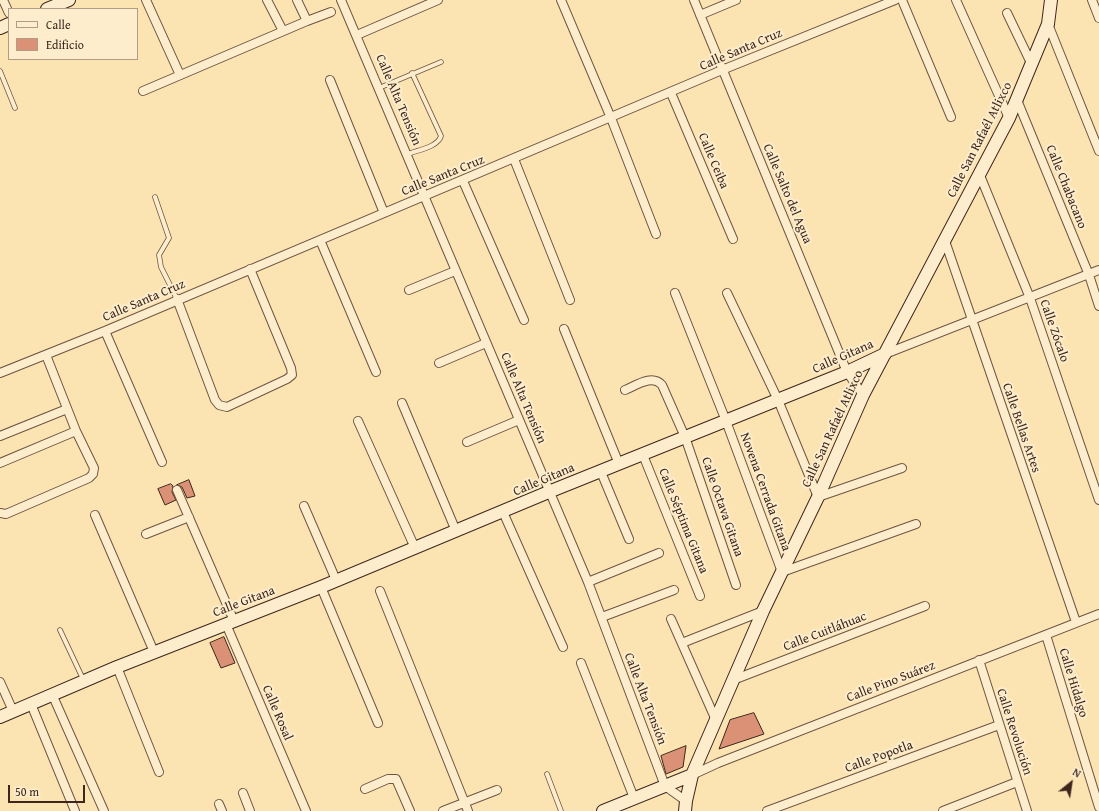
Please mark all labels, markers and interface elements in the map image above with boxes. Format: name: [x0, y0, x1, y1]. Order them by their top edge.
legend: [8, 8, 138, 60]
text: Calle: [46, 16, 71, 33]
street label: Calle Santa Cruz: [697, 26, 785, 74]
text: Edificio: [46, 36, 84, 53]
street label: Calle Alta Tensión: [372, 52, 424, 148]
street label: Calle San Rafaél Atlixco: [944, 80, 1016, 200]
street label: Calle Ceiba: [694, 131, 732, 191]
street label: Calle Salto del Agua: [759, 142, 815, 246]
street label: Calle Chabacano: [1042, 143, 1090, 231]
street label: Calle Santa Cruz: [399, 152, 487, 200]
street label: Calle Santa Cruz: [100, 277, 188, 325]
street label: Calle Zócalo: [1036, 298, 1072, 364]
street label: Calle Gitana: [810, 337, 876, 377]
street label: Calle Alta Tensión: [497, 350, 549, 446]
street label: Calle San Rafaél Atlixco: [799, 368, 867, 490]
street label: Calle Bellas Artes: [998, 381, 1044, 475]
street label: Novena Cerrada Gitana: [736, 431, 794, 553]
street label: Calle Octava Gitana: [698, 455, 746, 559]
street label: Calle Gitana: [511, 460, 577, 500]
street label: Calle Séptima Gitana: [655, 466, 711, 576]
street label: Calle Gitana: [211, 583, 277, 621]
street label: Calle Cuitláhuac: [781, 609, 869, 655]
street label: Calle Hidalgo: [1055, 646, 1091, 720]
street label: Calle Alta Tensión: [620, 651, 670, 747]
street label: Calle Pino Suárez: [845, 658, 937, 706]
street label: Calle Rosal: [258, 683, 296, 743]
street label: Calle Revolución: [993, 687, 1035, 777]
street label: Calle Popotla: [843, 738, 915, 776]
north arrow: [1051, 763, 1091, 803]
text: N: [1070, 764, 1084, 781]
scale bar: [10, 777, 87, 803]
text: 50 m: [15, 783, 39, 800]

